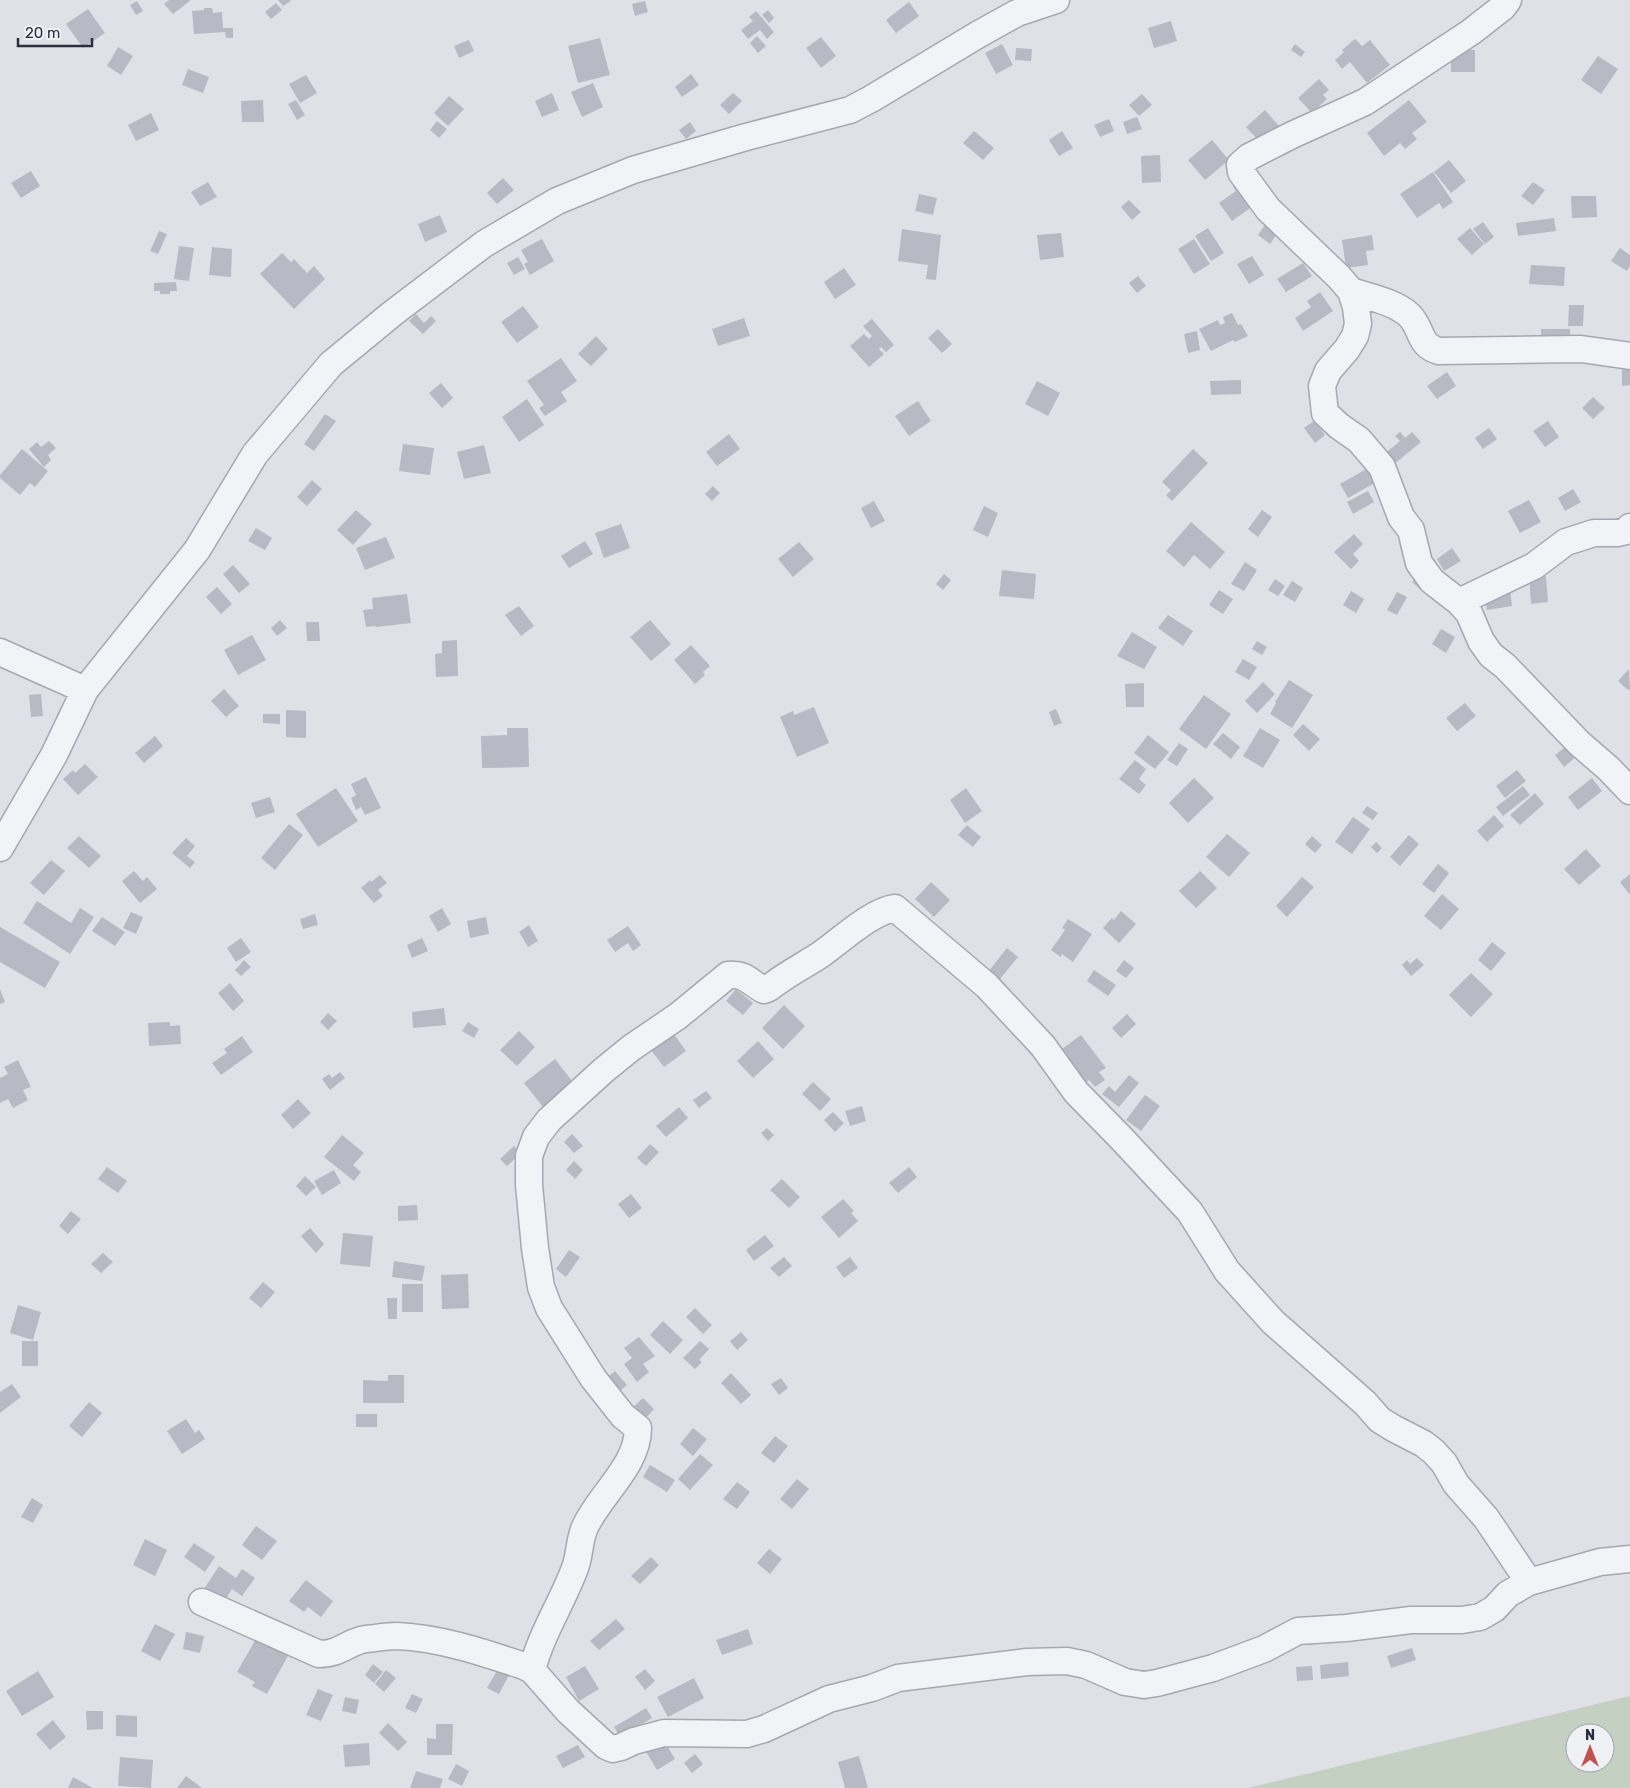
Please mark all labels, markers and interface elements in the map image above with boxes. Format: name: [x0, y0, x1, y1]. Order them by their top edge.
scale bar: [18, 15, 91, 47]
text: 20 m: [25, 24, 60, 42]
north arrow: [1565, 1723, 1615, 1773]
text: N: [1585, 1727, 1595, 1744]

